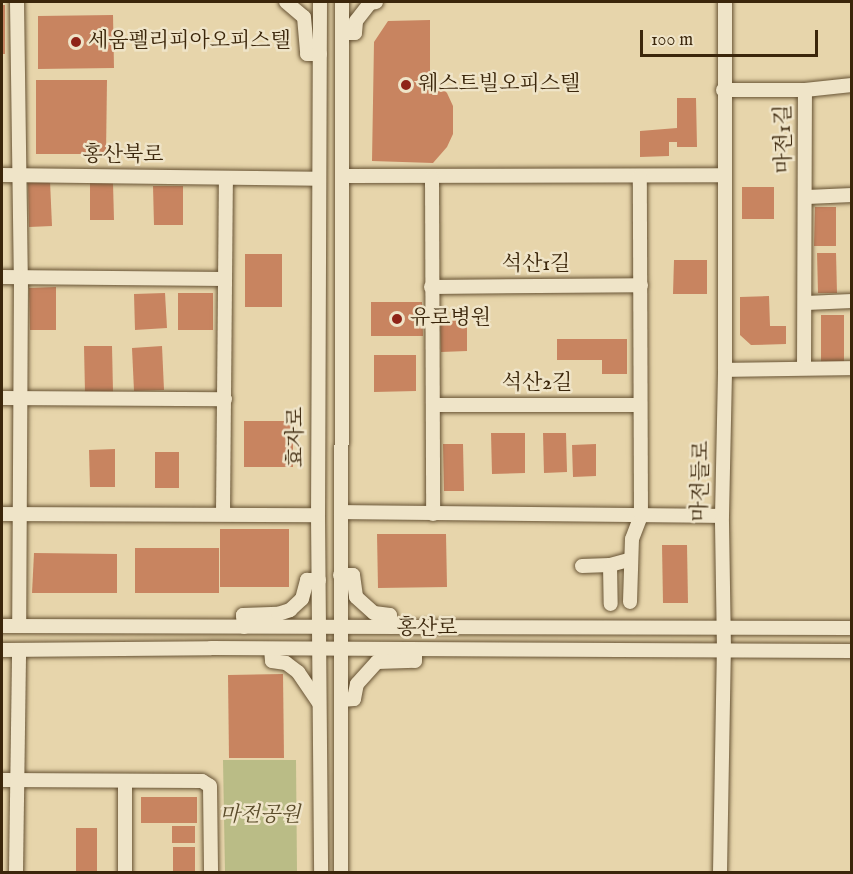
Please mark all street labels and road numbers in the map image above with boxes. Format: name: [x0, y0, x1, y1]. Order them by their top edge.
street label: 마전1길: [772, 104, 798, 174]
street label: 홍산북로: [82, 143, 164, 169]
street label: 석산1길: [502, 252, 570, 278]
street label: 석산2길: [502, 371, 572, 397]
street label: 효자로: [284, 407, 310, 467]
street label: 마전들로: [689, 440, 715, 522]
street label: 홍산로: [397, 616, 457, 642]

